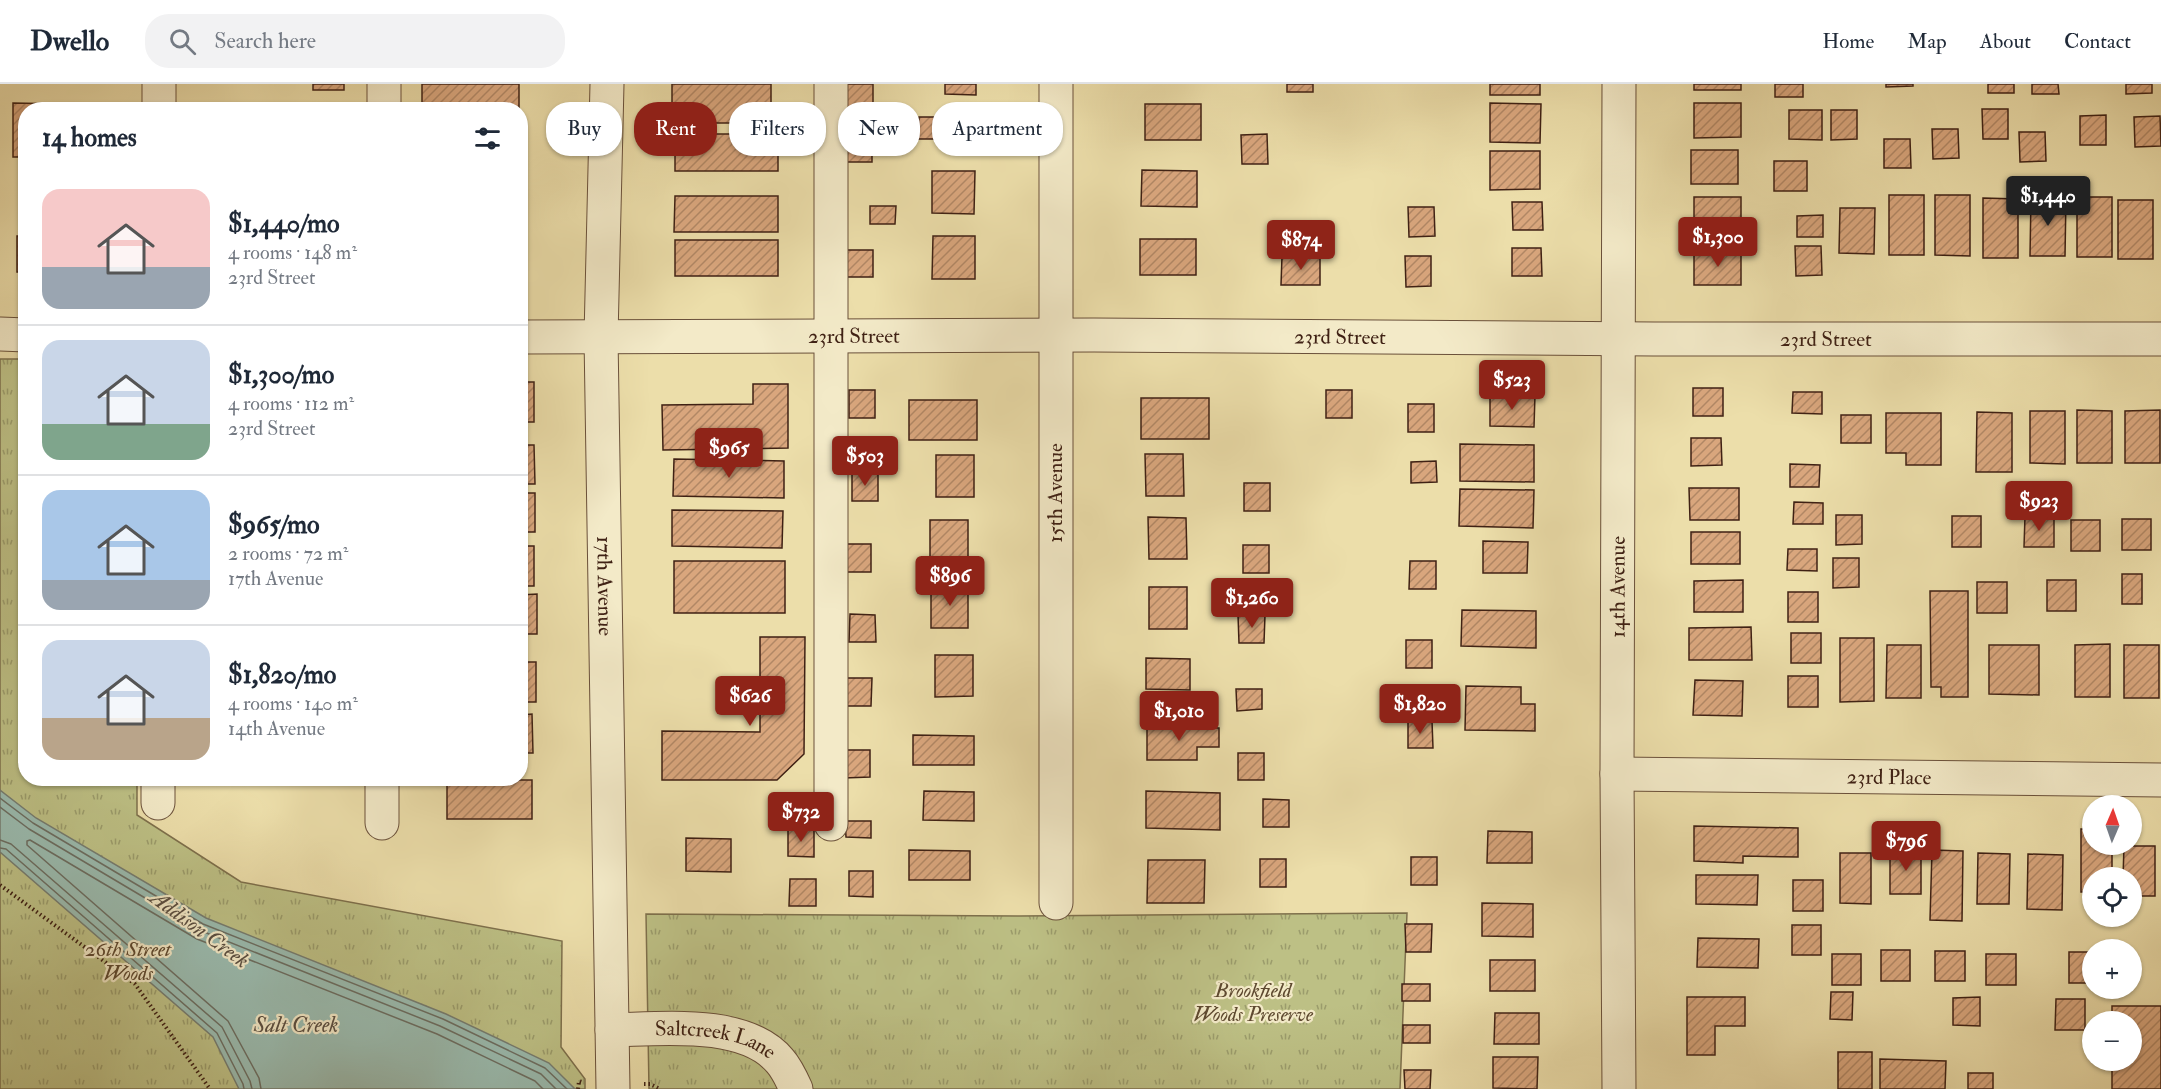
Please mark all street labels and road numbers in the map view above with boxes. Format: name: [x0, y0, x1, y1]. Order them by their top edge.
street label: 23rd Street: [808, 323, 900, 350]
street label: 23rd Street: [1294, 323, 1386, 351]
street label: 23rd Street: [1780, 326, 1872, 353]
street label: 15th Avenue: [1042, 443, 1069, 543]
street label: 17th Avenue: [590, 536, 619, 636]
street label: 14th Avenue: [1604, 536, 1632, 638]
street label: 23rd Place: [1846, 764, 1932, 791]
street label: Saltcreek Lane: [655, 1015, 782, 1065]

